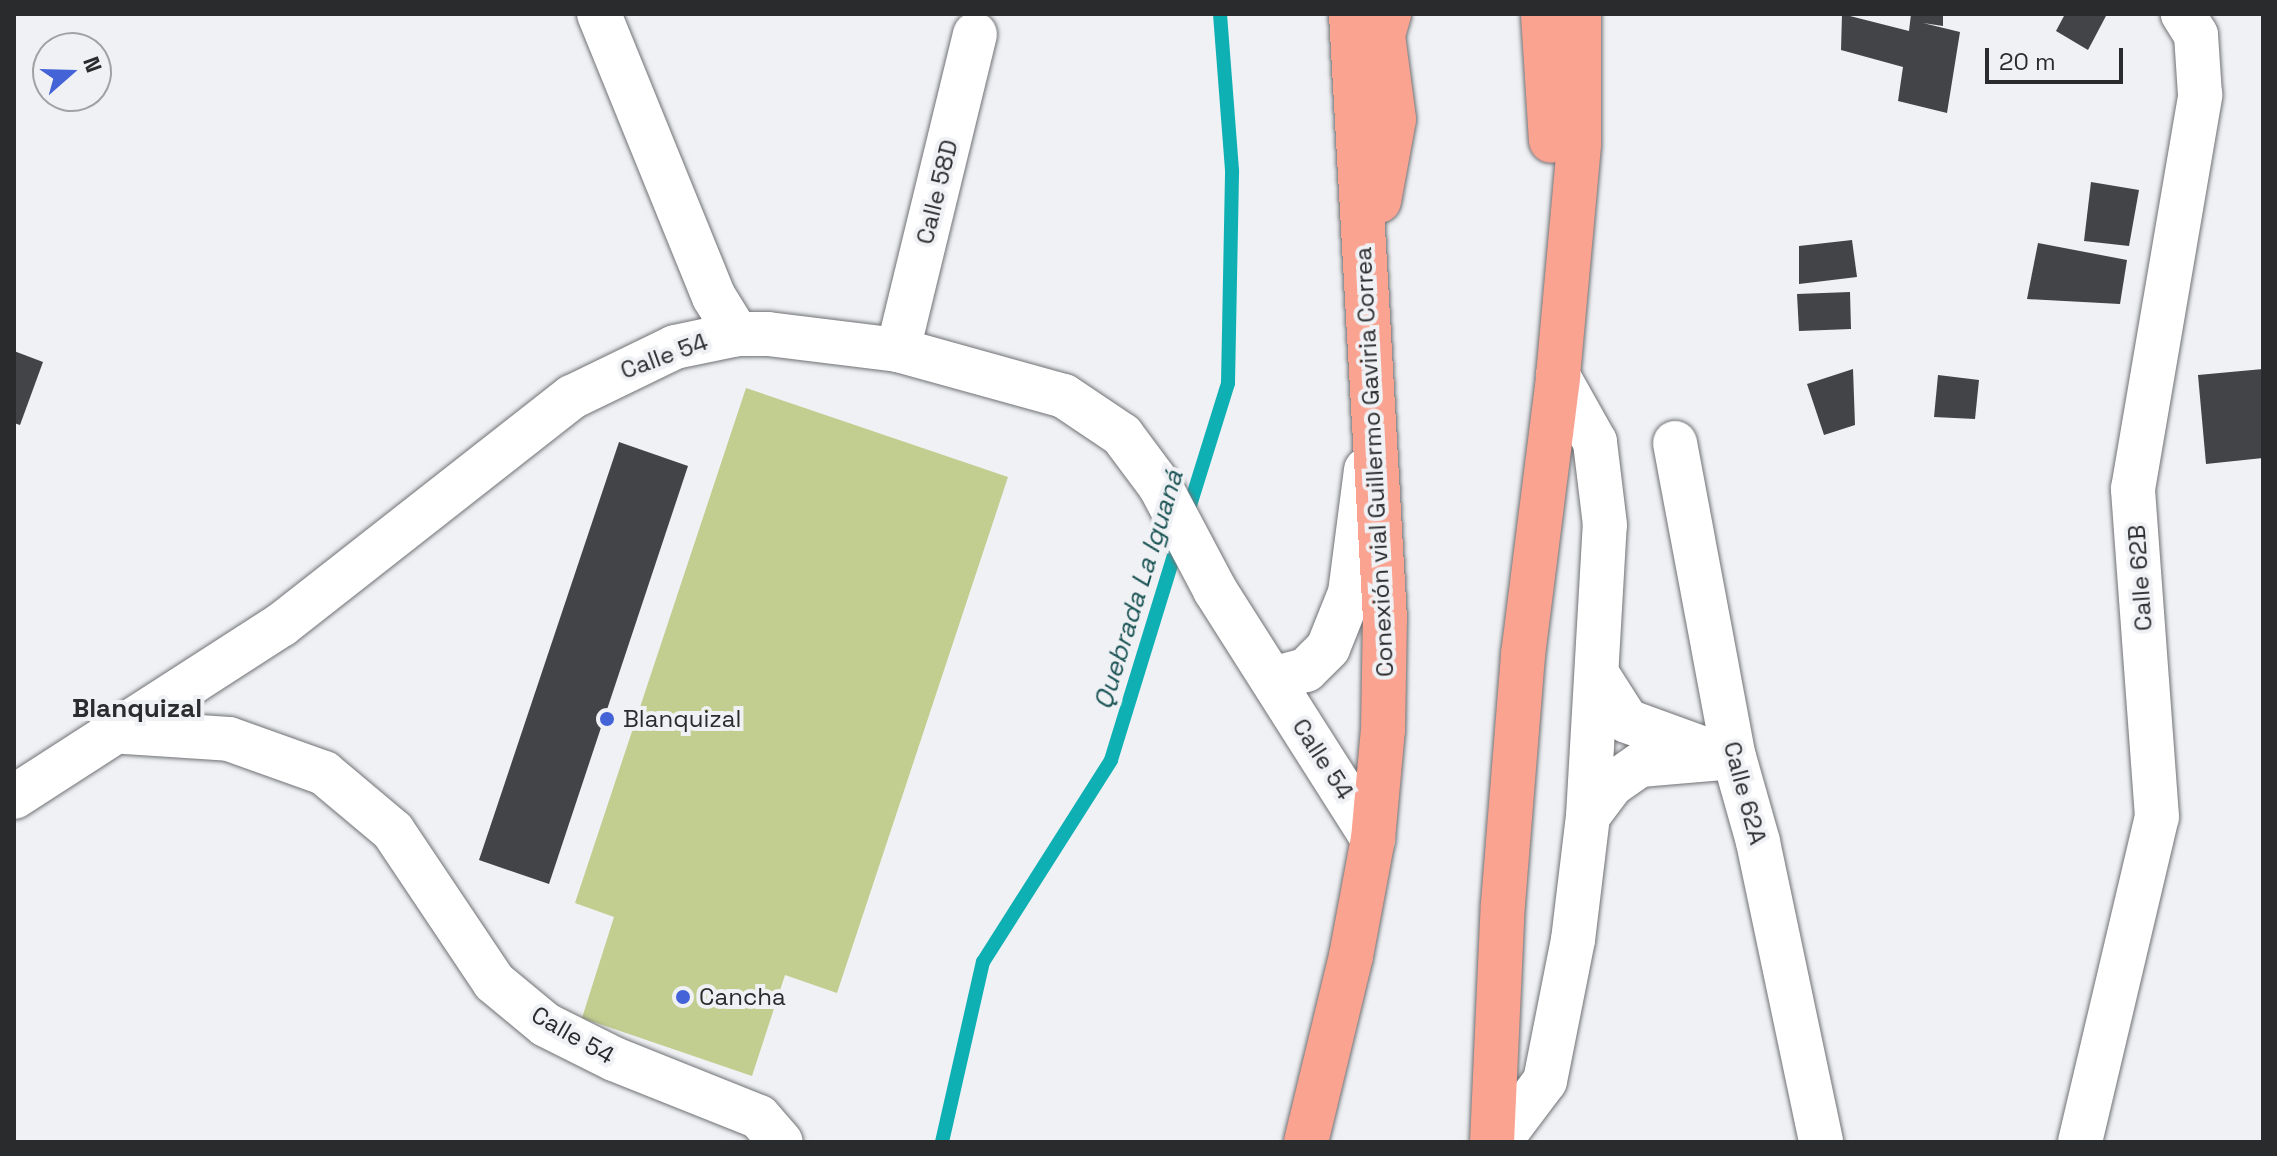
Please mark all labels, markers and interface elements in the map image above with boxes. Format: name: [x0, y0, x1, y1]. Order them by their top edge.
north arrow: [32, 32, 112, 112]
scale bar: [1989, 32, 2127, 82]
text: 20 m: [1999, 46, 2056, 77]
text: N: [77, 53, 108, 76]
street label: Calle 58D: [910, 137, 964, 247]
street label: Conexión vial Guillermo Gaviria Correa: [1348, 246, 1400, 678]
street label: Calle 54: [616, 327, 712, 385]
water label: Quebrada La Iguaná: [1088, 467, 1190, 713]
street label: Calle 62B: [2122, 524, 2158, 632]
district label: Blanquizal: [72, 693, 202, 725]
place label: Blanquizal: [623, 705, 741, 733]
marker: Blanquizal: [598, 710, 616, 728]
street label: Calle 54: [1286, 713, 1360, 805]
street label: Calle 62A: [1717, 738, 1773, 848]
place label: Cancha: [699, 983, 786, 1011]
marker: Cancha: [674, 988, 692, 1006]
street label: Calle 54: [527, 1000, 619, 1070]

